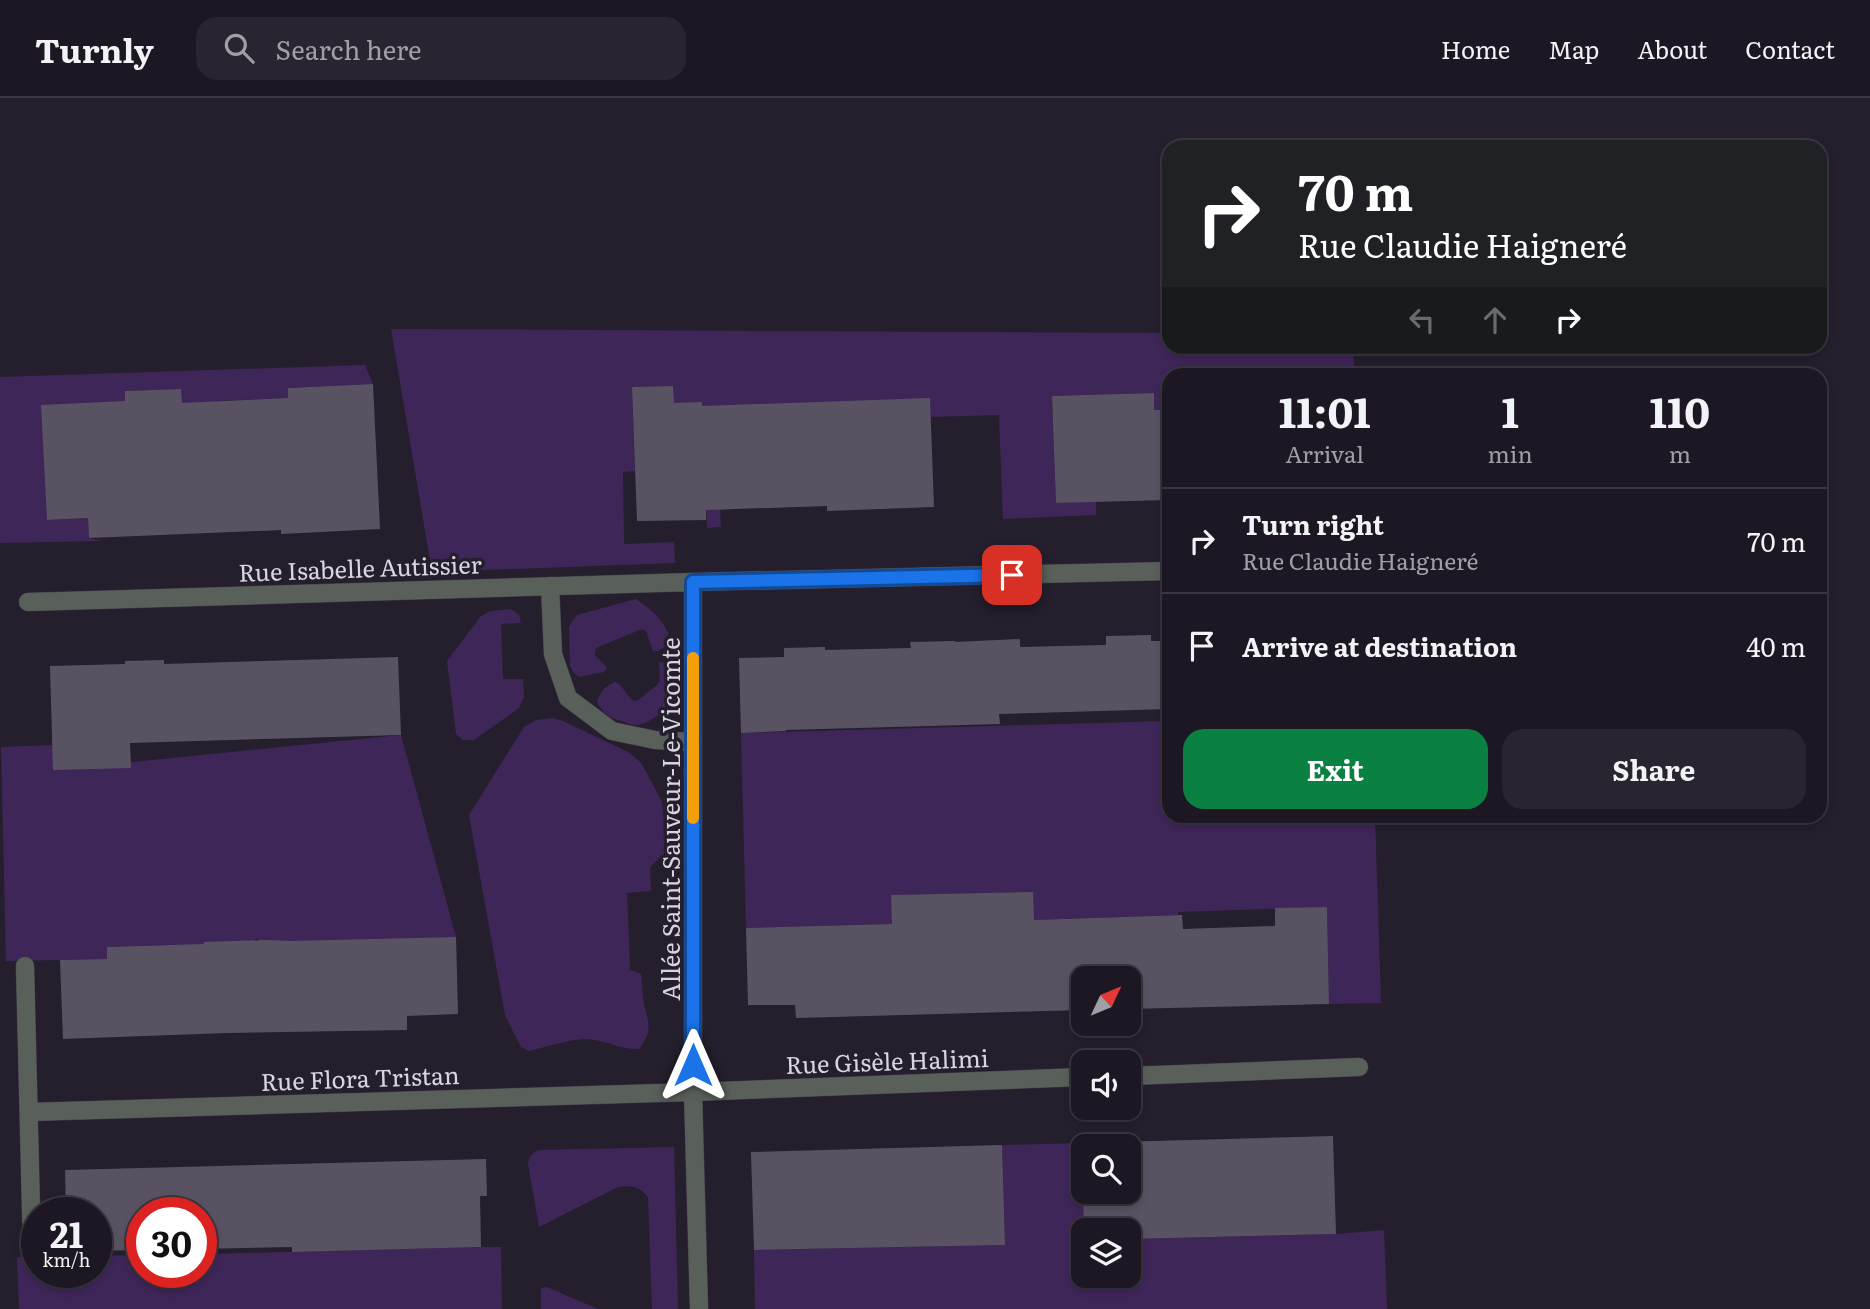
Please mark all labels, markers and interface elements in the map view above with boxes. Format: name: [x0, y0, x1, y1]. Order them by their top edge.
search box: [196, 17, 686, 80]
text: Turnly: [35, 24, 154, 73]
icon: search: [220, 29, 258, 67]
text: Search here: [276, 29, 421, 68]
text: Home: [1441, 31, 1510, 66]
text: Map: [1548, 31, 1599, 66]
text: About: [1637, 31, 1707, 66]
text: Contact: [1745, 31, 1835, 66]
text: 70 m: [1298, 153, 1413, 226]
icon: right: [1183, 168, 1274, 259]
text: Rue Claudie Haigneré: [1298, 220, 1627, 268]
icon: left: [1403, 301, 1441, 339]
icon: ahead: [1476, 301, 1514, 339]
icon: right: [1549, 301, 1587, 339]
text: 11:01: [1279, 379, 1371, 441]
text: 1: [1501, 379, 1519, 441]
text: 110: [1650, 379, 1710, 441]
text: Arrival: [1285, 436, 1364, 470]
text: min: [1487, 436, 1533, 470]
text: m: [1669, 436, 1691, 470]
text: Turn right: [1242, 504, 1384, 543]
text: 70 m: [1747, 521, 1806, 560]
icon: right: [1183, 522, 1221, 560]
text: Rue Claudie Haigneré: [1242, 543, 1479, 577]
street label: Rue Isabelle Autissier: [238, 545, 483, 589]
pin: [982, 545, 1042, 605]
icon: arrive: [993, 556, 1031, 594]
text: Arrive at destination: [1242, 626, 1517, 665]
text: 40 m: [1746, 626, 1806, 665]
icon: arrive: [1183, 627, 1221, 665]
street label: Allée Saint-Sauveur-Le-Vicomte: [652, 637, 687, 1001]
button: Exit: [1183, 729, 1488, 809]
button: Share: [1502, 729, 1806, 809]
north arrow: [1071, 966, 1141, 1036]
map controls: [1071, 966, 1141, 1288]
position arrow: [656, 1028, 730, 1102]
street label: Rue Gisèle Halimi: [785, 1039, 989, 1081]
button: sound: [1071, 1050, 1141, 1120]
street label: Rue Flora Tristan: [260, 1056, 460, 1098]
button: search: [1071, 1134, 1141, 1204]
speed limit sign: 30: [126, 1197, 217, 1288]
text: 21: [50, 1207, 83, 1259]
button: layers: [1071, 1218, 1141, 1288]
text: km/h: [43, 1246, 90, 1273]

